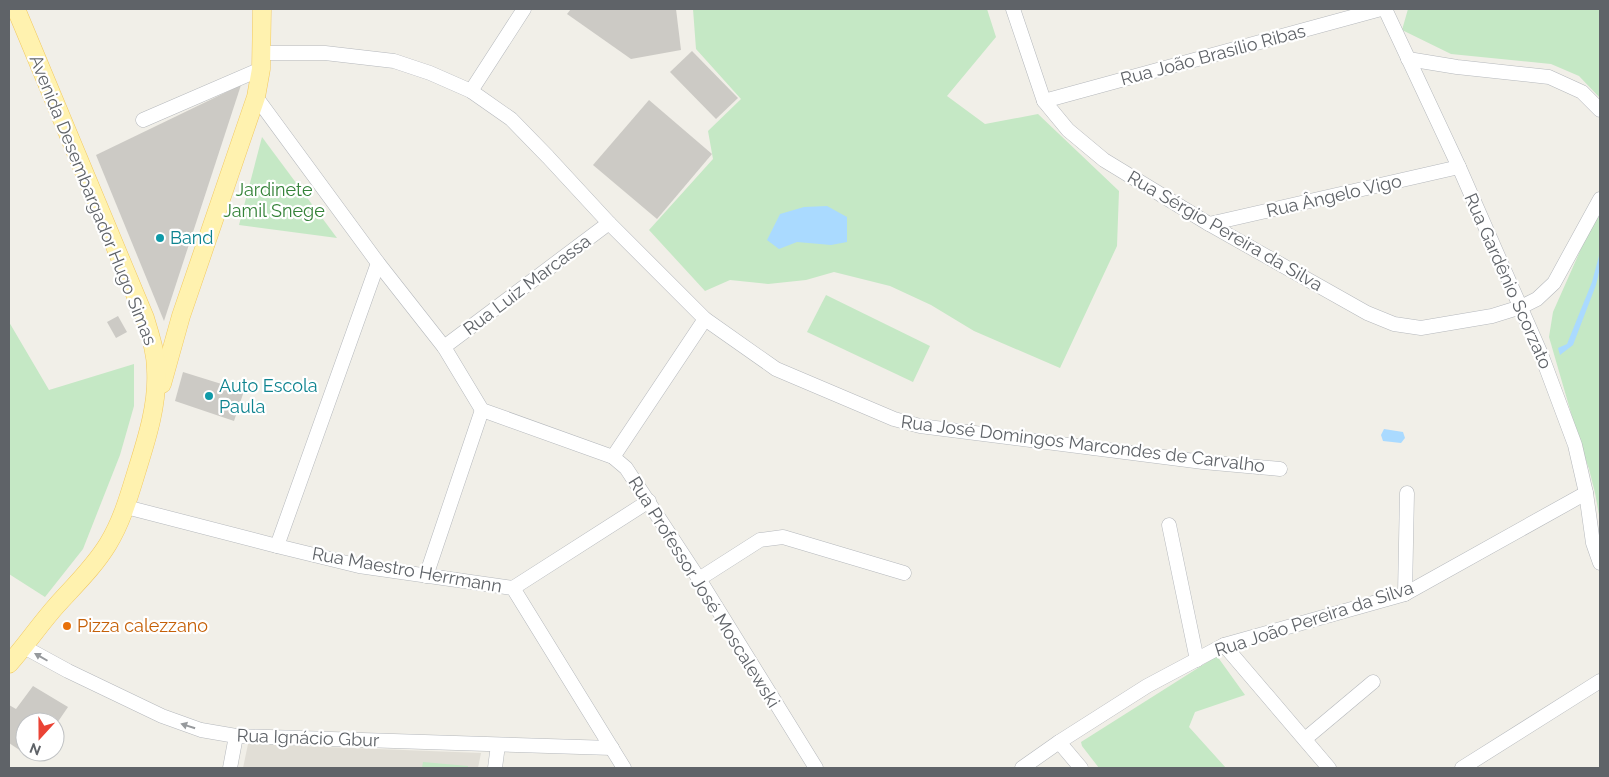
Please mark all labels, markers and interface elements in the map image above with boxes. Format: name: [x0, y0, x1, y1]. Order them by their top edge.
street label: Rua João Brasílio Ribas: [1118, 20, 1308, 89]
street label: Avenida Desembargador Hugo Simas: [25, 52, 162, 348]
street label: Rua Sérgio Pereira da Silva: [1124, 166, 1326, 295]
street label: Rua Ângelo Vigo: [1264, 169, 1404, 221]
park label: Jardinete Jamil Snege: [223, 179, 325, 221]
street label: Rua Gardênio Scorzato: [1460, 190, 1557, 372]
place label: Band: [170, 227, 214, 248]
street label: Rua Luiz Marcassa: [459, 230, 594, 339]
marker: Band: [154, 232, 166, 244]
place label: Auto Escola Paula: [219, 375, 318, 417]
marker: Auto Escola Paula: [203, 390, 215, 402]
street label: Rua José Domingos Marcondes de Carvalho: [900, 411, 1267, 476]
street label: Rua Professor José Moscalewski: [624, 472, 784, 711]
street label: Rua Maestro Herrmann: [310, 542, 504, 597]
street label: Rua João Pereira da Silva: [1212, 576, 1416, 661]
place label: Pizza calezzano: [77, 615, 208, 636]
marker: Pizza calezzano: [61, 620, 73, 632]
one-way arrow: [35, 653, 48, 662]
north arrow: [15, 712, 65, 762]
one-way arrow: [181, 722, 196, 730]
street label: Rua Ignácio Gbur: [236, 725, 380, 751]
text: N: [27, 740, 43, 759]

